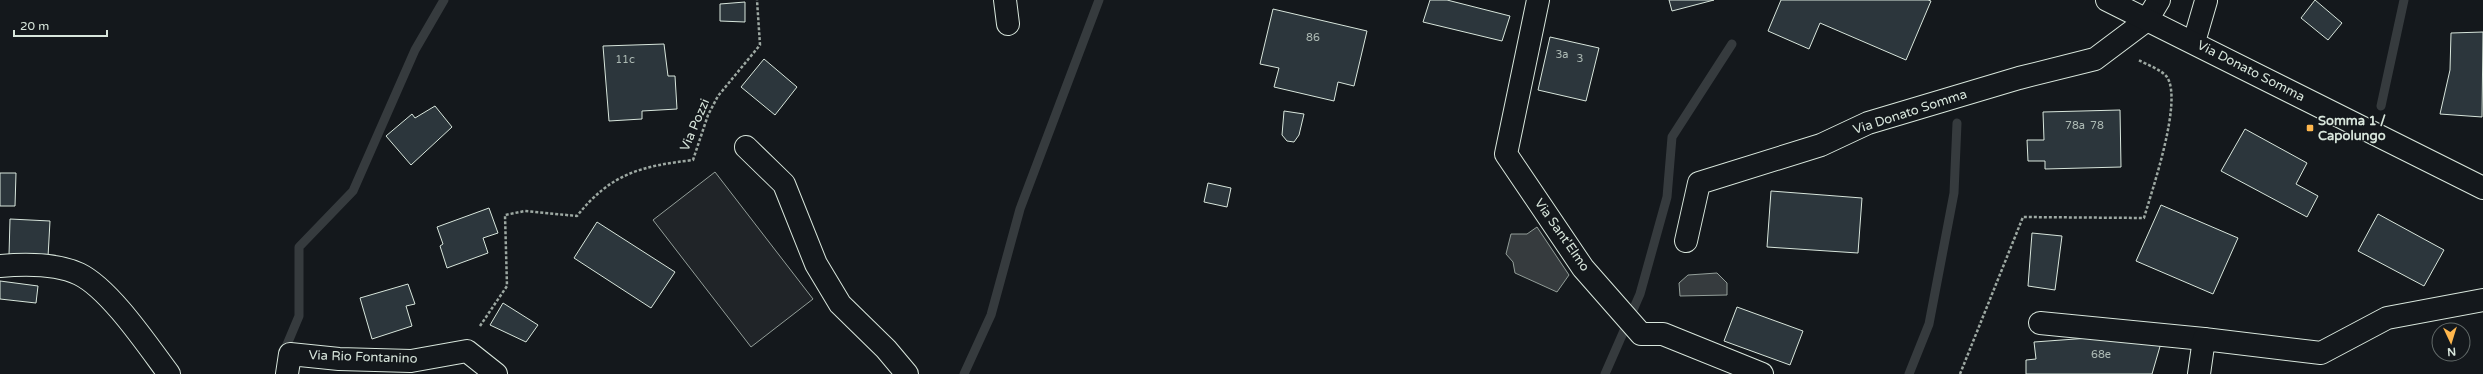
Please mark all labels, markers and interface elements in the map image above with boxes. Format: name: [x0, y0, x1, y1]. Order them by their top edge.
scale bar: [14, 12, 107, 38]
text: 20 m: [20, 19, 49, 33]
house number: 86: [1306, 31, 1320, 44]
street label: Via Donato Somma: [2195, 37, 2307, 105]
house number: 3a: [1555, 48, 1569, 61]
house number: 3: [1577, 52, 1584, 65]
house number: 11c: [615, 53, 635, 66]
street label: Via Donato Somma: [1851, 86, 1969, 138]
street label: Via Pozzi: [677, 96, 713, 154]
place label: Somma 1 / Capolungo: [2318, 113, 2386, 144]
house number: 78a: [2065, 119, 2085, 132]
house number: 78: [2090, 119, 2104, 132]
marker: Somma 1 / Capolungo: [2305, 123, 2315, 133]
street label: Via Sant'Elmo: [1531, 196, 1593, 275]
north arrow: [2431, 322, 2471, 362]
text: N: [2447, 345, 2457, 358]
street label: Via Rio Fontanino: [308, 347, 418, 367]
house number: 68e: [2091, 348, 2111, 361]

